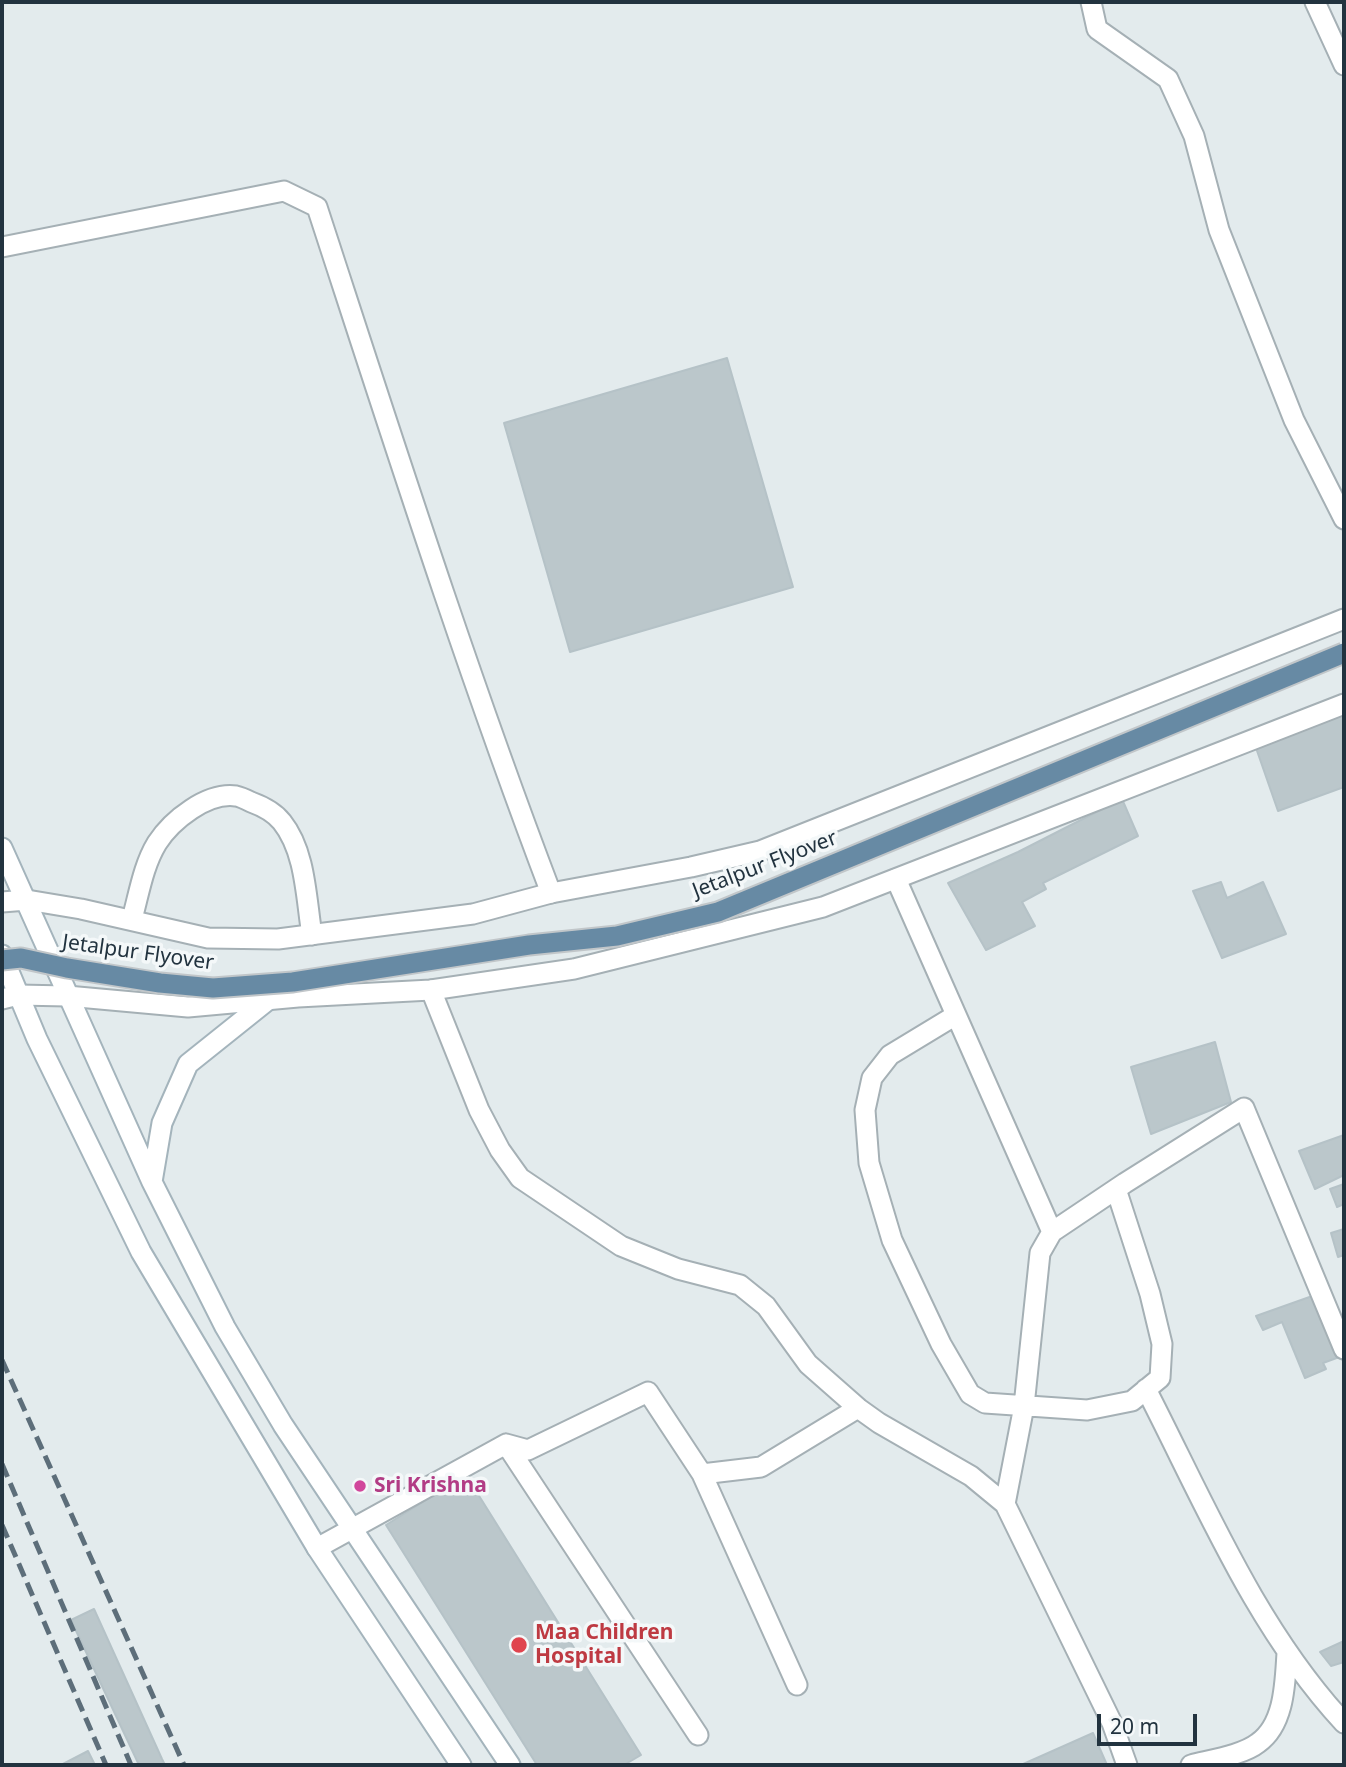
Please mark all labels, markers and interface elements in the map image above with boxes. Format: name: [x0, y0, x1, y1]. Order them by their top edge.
street label: Jetalpur Flyover: [689, 826, 841, 904]
street label: Jetalpur Flyover: [61, 930, 215, 976]
place label: Sri Krishna: [374, 1473, 487, 1499]
marker: Sri Krishna: [352, 1478, 368, 1494]
place label: Maa Children Hospital: [535, 1620, 674, 1670]
marker: Maa Children Hospital: [509, 1635, 529, 1655]
scale bar: [1101, 1700, 1201, 1744]
text: 20 m: [1110, 1712, 1159, 1740]

